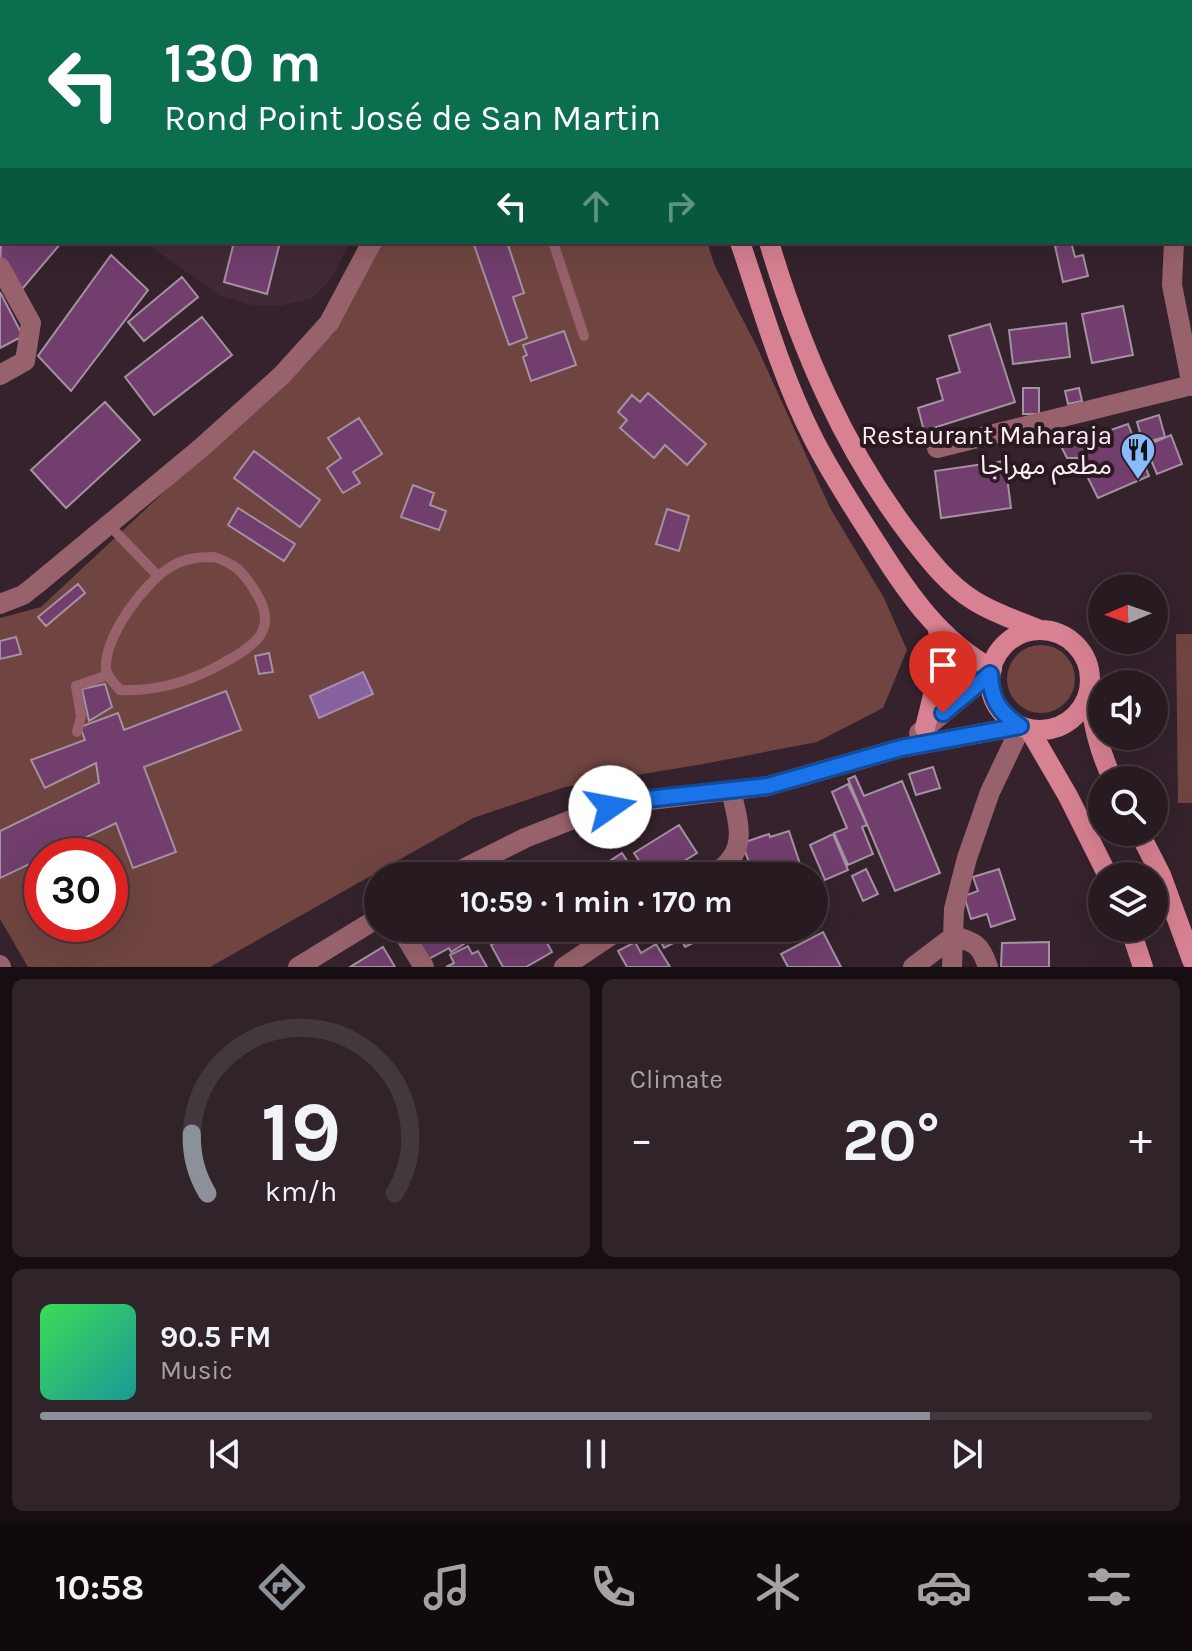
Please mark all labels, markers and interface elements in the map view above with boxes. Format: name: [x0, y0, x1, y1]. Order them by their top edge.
text: 130 m: [164, 30, 322, 95]
icon: left: [32, 32, 136, 136]
text: Rond Point José de San Martin: [164, 97, 661, 139]
icon: left: [490, 184, 534, 228]
icon: ahead: [574, 184, 618, 228]
icon: right: [658, 184, 702, 228]
place label: Restaurant Maharaja مطعم مهراجا: [861, 420, 1112, 485]
restaurant icon: Restaurant Maharaja مطعم مهراجا: [1119, 431, 1157, 481]
north arrow: [1088, 574, 1168, 654]
map controls: [1088, 574, 1168, 942]
pin: [909, 631, 977, 713]
icon: arrive: [921, 643, 965, 687]
button: sound: [1088, 670, 1168, 750]
position arrow: [568, 765, 652, 849]
button: search: [1088, 766, 1168, 846]
speed limit sign: 30: [24, 838, 128, 942]
button: layers: [1088, 862, 1168, 942]
text: 10:59 · 1 min · 170 m: [460, 884, 732, 920]
text: Climate: [630, 1064, 723, 1095]
text: 19: [261, 1084, 341, 1181]
text: 20°: [842, 1105, 940, 1175]
text: −: [630, 1114, 653, 1165]
text: +: [1129, 1114, 1152, 1165]
text: km/h: [265, 1175, 337, 1208]
text: 90.5 FM: [160, 1319, 271, 1355]
text: Music: [160, 1355, 233, 1386]
icon: previous: [203, 1432, 247, 1476]
icon: pause: [574, 1432, 618, 1476]
icon: next: [945, 1432, 989, 1476]
icon: directions: [254, 1559, 310, 1615]
icon: music: [419, 1559, 475, 1615]
icon: phone: [585, 1559, 641, 1615]
icon: climate: [750, 1559, 806, 1615]
icon: car: [916, 1559, 972, 1615]
icon: filters: [1081, 1559, 1137, 1615]
text: 10:58: [55, 1566, 144, 1608]

